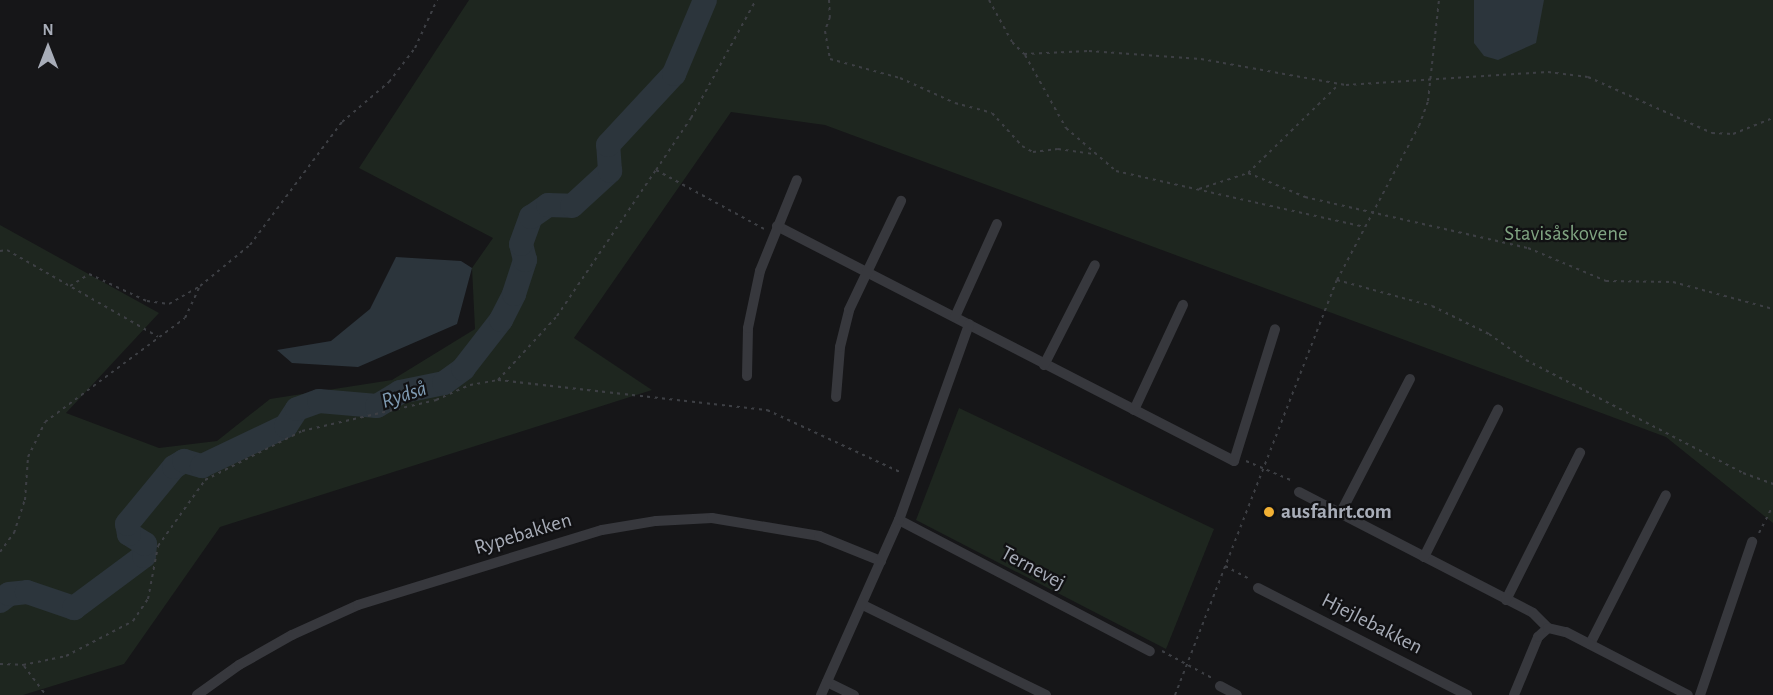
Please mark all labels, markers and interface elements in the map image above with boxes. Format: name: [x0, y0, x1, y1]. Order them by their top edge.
north arrow: [18, 18, 78, 78]
text: N: [42, 22, 54, 38]
park label: Stavisåskovene: [1504, 221, 1628, 247]
water label: Rydså: [378, 375, 430, 415]
place label: ausfahrt.com: [1281, 499, 1392, 525]
marker: ausfahrt.com: [1262, 505, 1276, 519]
street label: Rypebakken: [471, 507, 575, 561]
street label: Ternevej: [996, 541, 1070, 595]
street label: Hjejlebakken: [1317, 588, 1427, 660]

